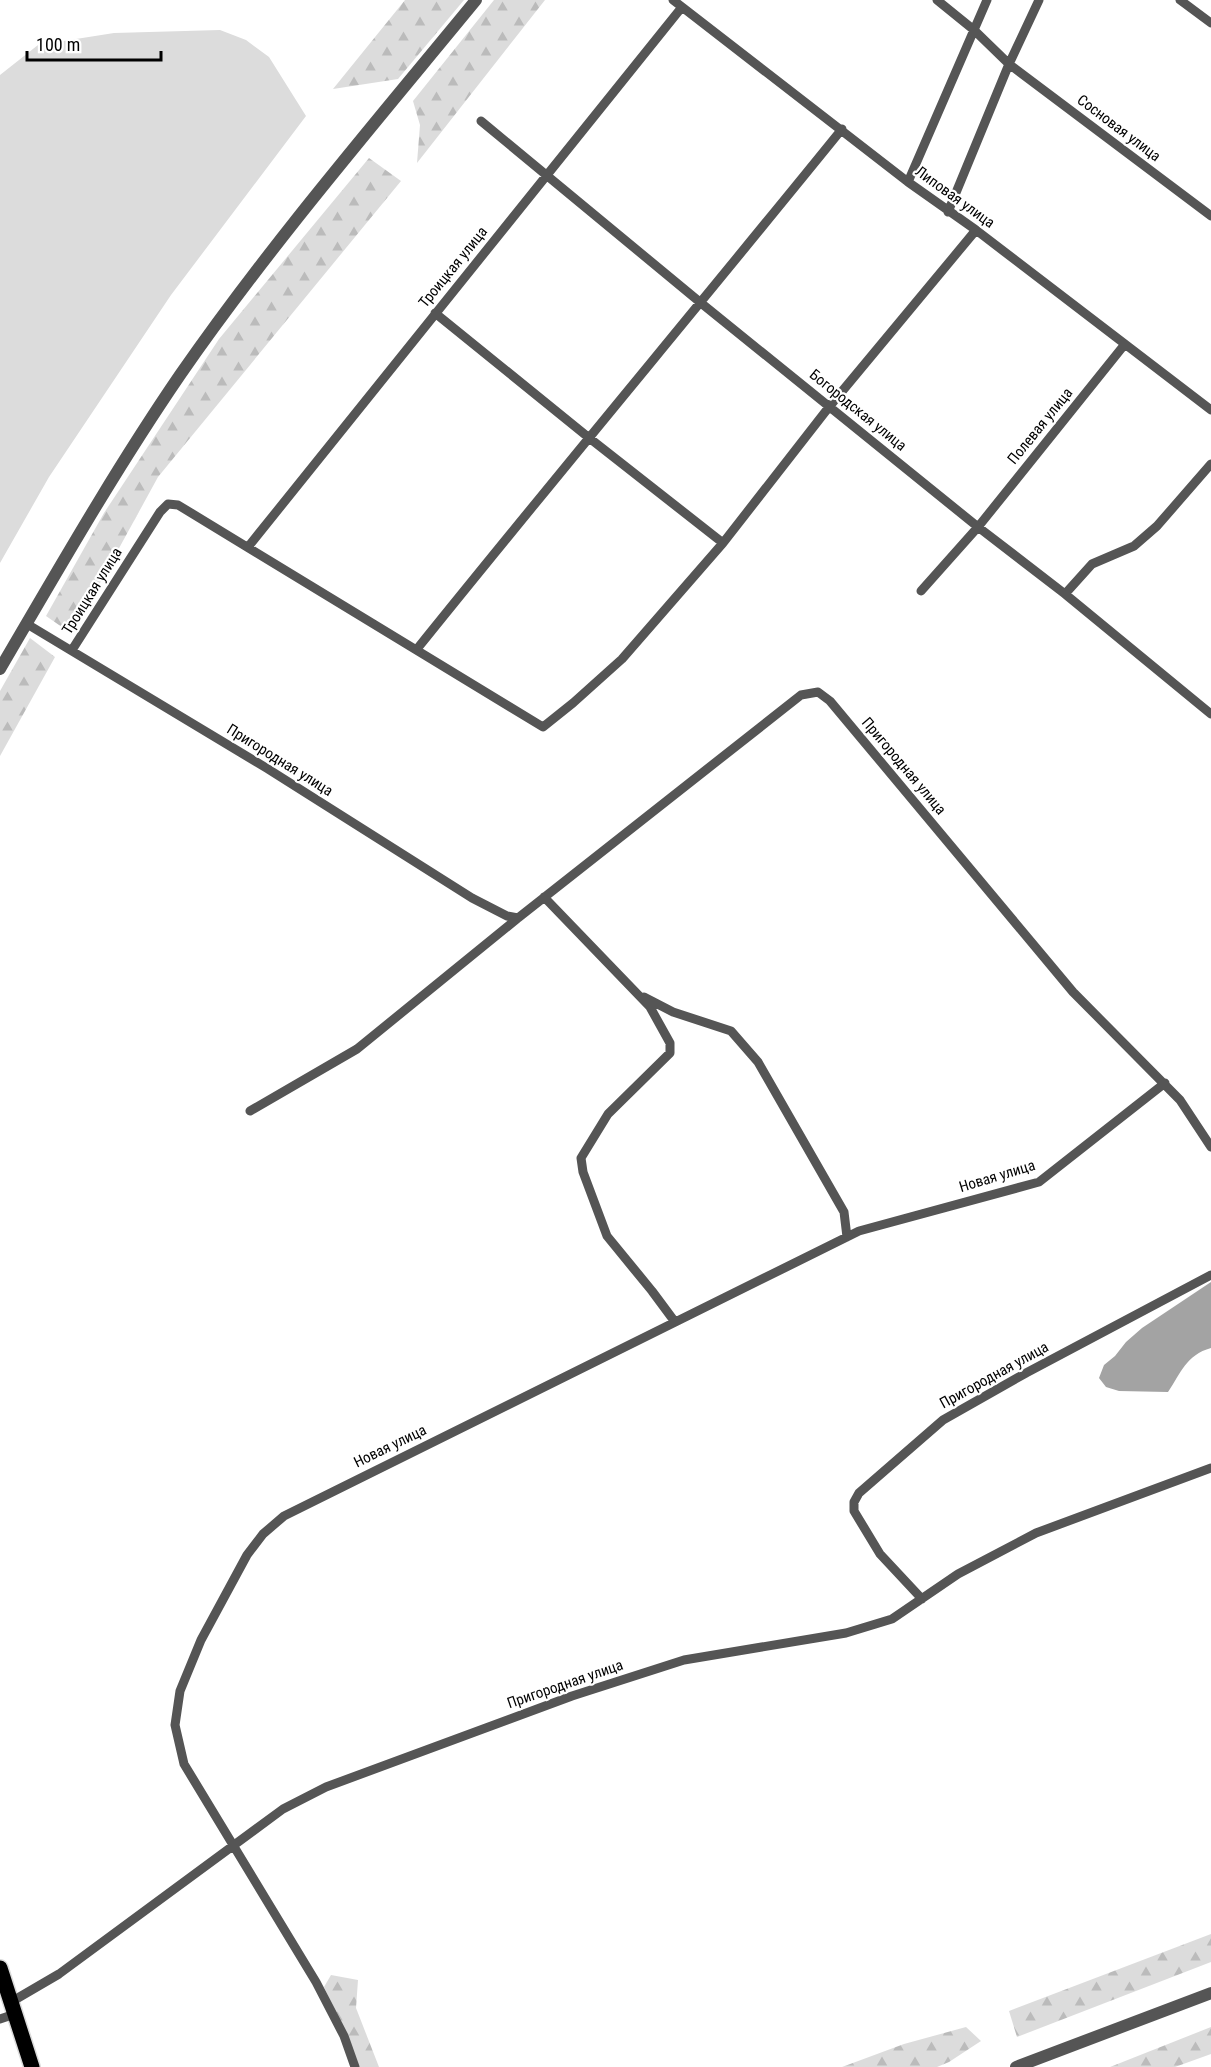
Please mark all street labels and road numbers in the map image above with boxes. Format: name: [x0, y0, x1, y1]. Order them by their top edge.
street label: Сосновая улица: [1074, 91, 1164, 165]
street label: Липовая улица: [912, 162, 998, 232]
street label: Троицкая улица: [415, 223, 491, 311]
street label: Богородская улица: [806, 365, 910, 455]
street label: Полевая улица: [1004, 384, 1076, 468]
street label: Троицкая улица: [58, 544, 126, 638]
street label: Пригородная улица: [858, 714, 950, 818]
street label: Пригородная улица: [224, 720, 336, 800]
street label: Новая улица: [957, 1156, 1037, 1196]
street label: Пригородная улица: [936, 1338, 1052, 1412]
street label: Новая улица: [351, 1421, 429, 1471]
street label: Пригородная улица: [505, 1656, 625, 1712]

